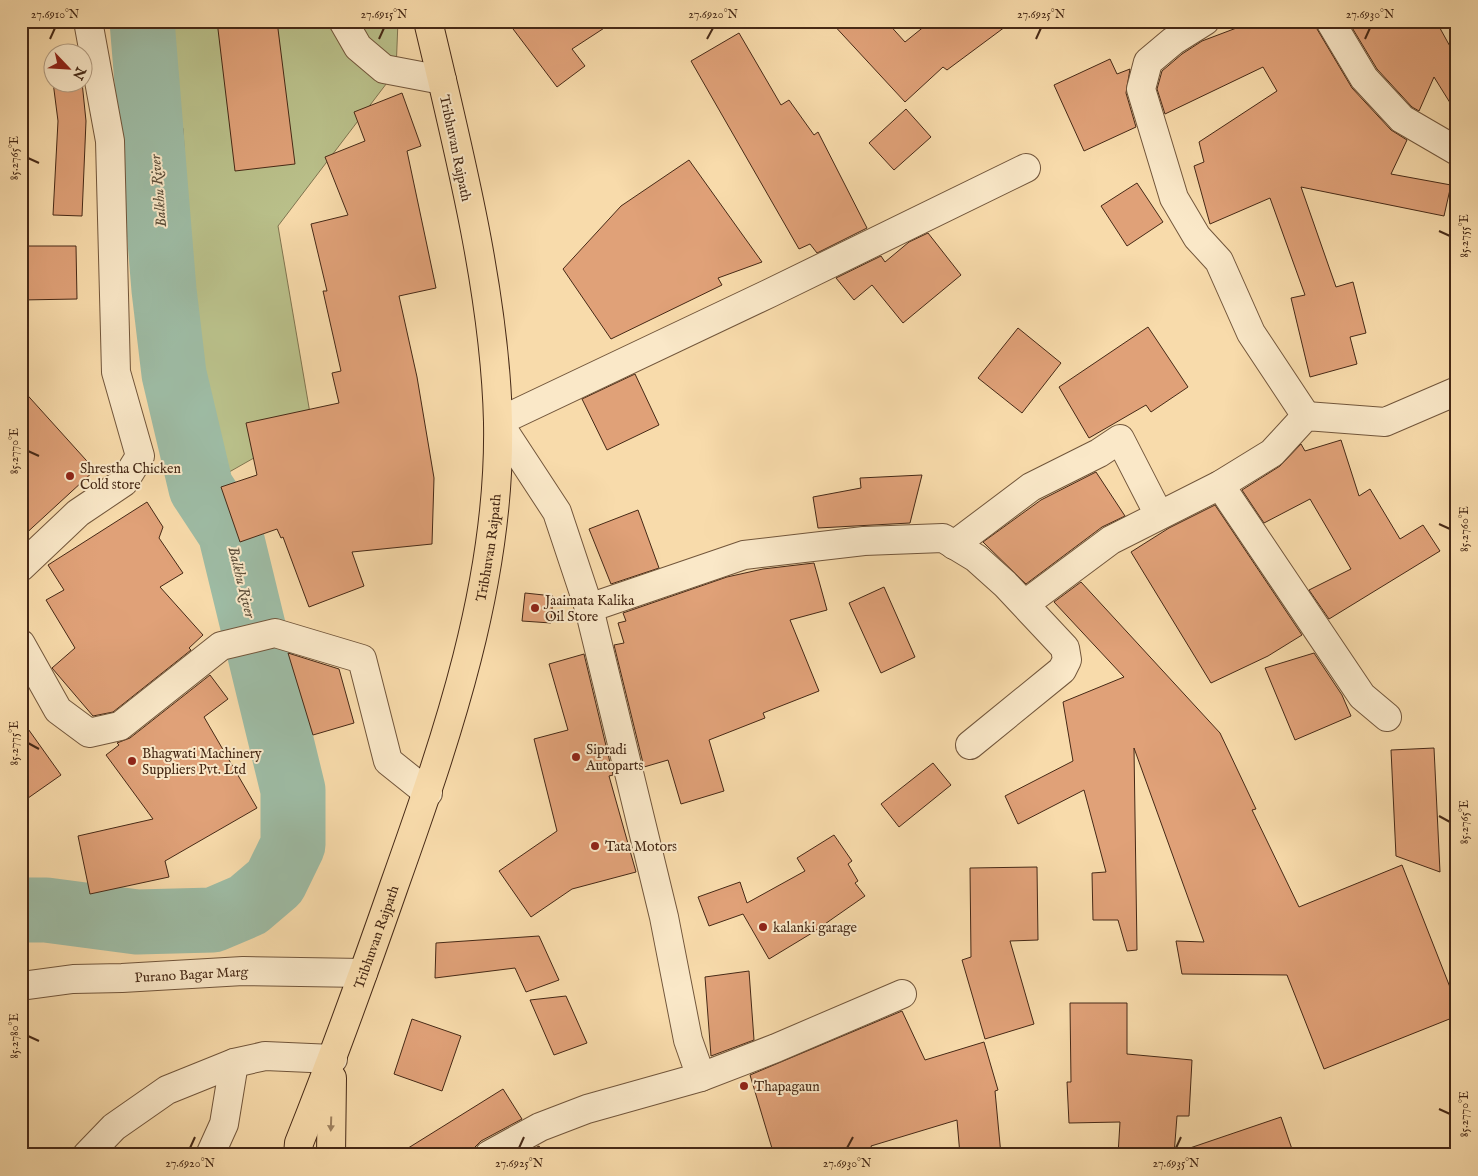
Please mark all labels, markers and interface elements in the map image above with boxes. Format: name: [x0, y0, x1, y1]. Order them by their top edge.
text: 27.6910°N: [31, 7, 80, 22]
text: 27.6915°N: [361, 7, 408, 22]
text: 27.6920°N: [688, 7, 738, 22]
text: 27.6925°N: [1017, 7, 1066, 22]
text: 27.6930°N: [1346, 7, 1395, 22]
north arrow: [42, 42, 92, 92]
text: N: [68, 63, 90, 82]
street label: Tribhuvan Rajpath: [435, 93, 475, 204]
text: 85.2765°E: [7, 136, 22, 180]
water label: Balkhu River: [146, 153, 171, 228]
text: 85.2755°E: [1457, 214, 1472, 258]
text: 85.2770°E: [7, 428, 22, 474]
place label: Shrestha Chicken Cold store: [80, 460, 181, 494]
marker: Shrestha Chicken Cold store: [64, 470, 76, 482]
street label: Tribhuvan Rajpath: [472, 493, 506, 603]
text: 85.2760°E: [1457, 506, 1472, 552]
water label: Balkhu River: [223, 544, 260, 621]
place label: Jaaimata Kalika Oil Store: [543, 592, 635, 626]
marker: Jaaimata Kalika Oil Store: [529, 602, 541, 614]
text: 85.2775°E: [7, 721, 22, 765]
place label: Sipradi Autoparts: [585, 741, 644, 775]
place label: Bhagwati Machinery Suppliers Pvt. Ltd: [142, 745, 262, 779]
marker: Sipradi Autoparts: [570, 751, 582, 763]
marker: Bhagwati Machinery Suppliers Pvt. Ltd: [126, 755, 138, 767]
text: 85.2765°E: [1457, 800, 1472, 844]
place label: Tata Motors: [605, 838, 677, 856]
marker: Tata Motors: [589, 840, 601, 852]
street label: Tribhuvan Rajpath: [350, 883, 404, 992]
place label: kalanki garage: [773, 919, 858, 937]
marker: kalanki garage: [757, 921, 769, 933]
street label: Purano Bagar Marg: [134, 963, 249, 987]
text: 85.2780°E: [7, 1013, 22, 1059]
place label: Thapagaun: [754, 1078, 820, 1096]
marker: Thapagaun: [738, 1080, 750, 1092]
text: 85.2770°E: [1457, 1091, 1472, 1137]
one-way arrow: [327, 1117, 335, 1133]
text: 27.6920°N: [165, 1156, 215, 1171]
text: 27.6925°N: [495, 1156, 544, 1171]
text: 27.6930°N: [823, 1156, 872, 1171]
text: 27.6935°N: [1153, 1156, 1200, 1171]

